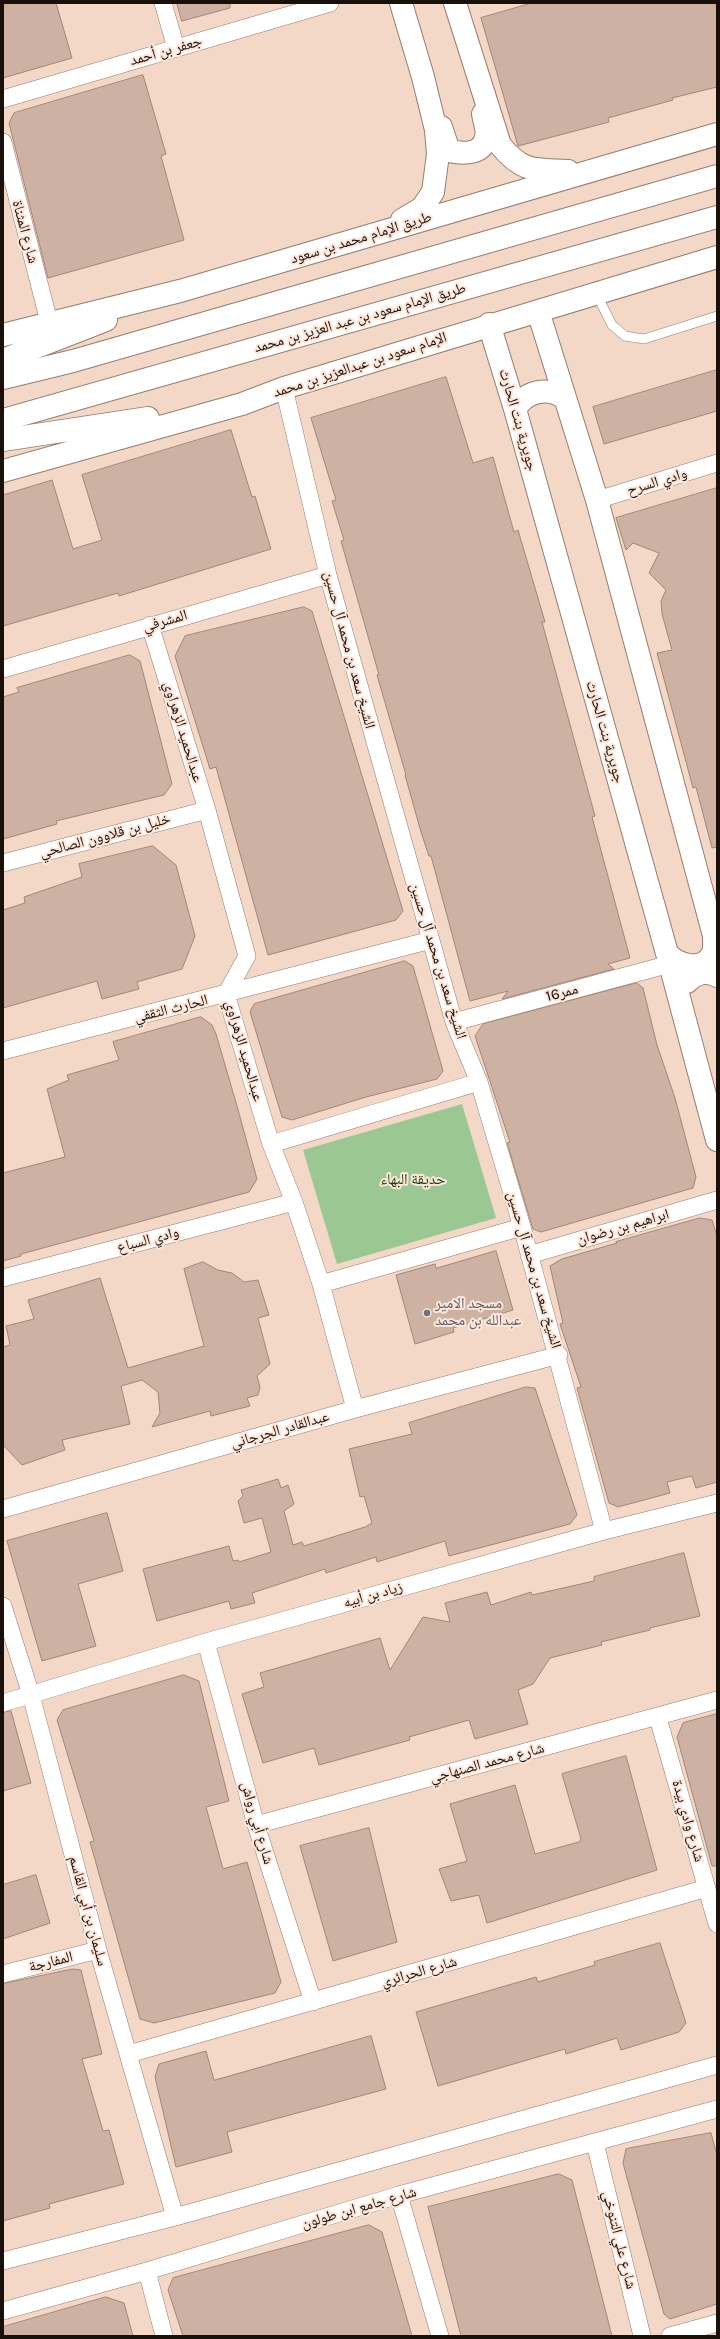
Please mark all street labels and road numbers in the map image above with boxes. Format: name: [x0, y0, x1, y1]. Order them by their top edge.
street label: جعفر بن أحمد: [128, 32, 204, 70]
street label: شارع المثناة: [8, 198, 42, 266]
street label: طريق الإمام محمد بن سعود: [288, 208, 434, 268]
street label: طريق الإمام سعود بن عبد العزيز بن محمد: [252, 279, 468, 357]
street label: الإمام سعود بن عبدالعزيز بن محمد: [271, 328, 449, 402]
street label: جويرية بنت الحارث: [495, 367, 541, 473]
street label: وادي السرح: [625, 464, 689, 500]
street label: الشيخ سعد بن محمد آل حسين: [319, 569, 379, 731]
street label: المشرفي: [141, 606, 189, 636]
street label: عبدالحميد الزهراوي: [159, 679, 207, 785]
street label: جويرية بنت الحارث: [582, 679, 628, 785]
street label: خليل بن قلاوون الصالحي: [37, 810, 173, 862]
street label: الشيخ سعد بن محمد آل حسين: [406, 881, 470, 1041]
street label: ممر16: [544, 980, 580, 1006]
street label: الحارث الثقفي: [132, 991, 210, 1027]
street label: عبدالحميد الزهراوي: [221, 998, 267, 1104]
street label: الشيخ سعد بن محمد آل حسين: [503, 1190, 565, 1350]
street label: ابراهيم بن رضوان: [575, 1205, 671, 1249]
street label: وادي السباع: [115, 1223, 181, 1257]
street label: عبدالقادر الجرجاني: [229, 1407, 331, 1453]
street label: زياد بن أبيه: [341, 1578, 405, 1612]
street label: شارع محمد الصنهاجي: [428, 1739, 546, 1787]
street label: شارع وادي بيدة: [668, 1778, 708, 1864]
street label: شارع أبي رواش: [237, 1780, 277, 1866]
street label: سليمان بن أبي القاسم: [65, 1854, 111, 1968]
street label: المفارجة: [27, 1948, 75, 1976]
street label: شارع الحرائري: [379, 1953, 459, 1991]
street label: شارع جامع ابن طولون: [299, 2183, 419, 2233]
street label: شارع علي التنوخي: [598, 2189, 640, 2291]

